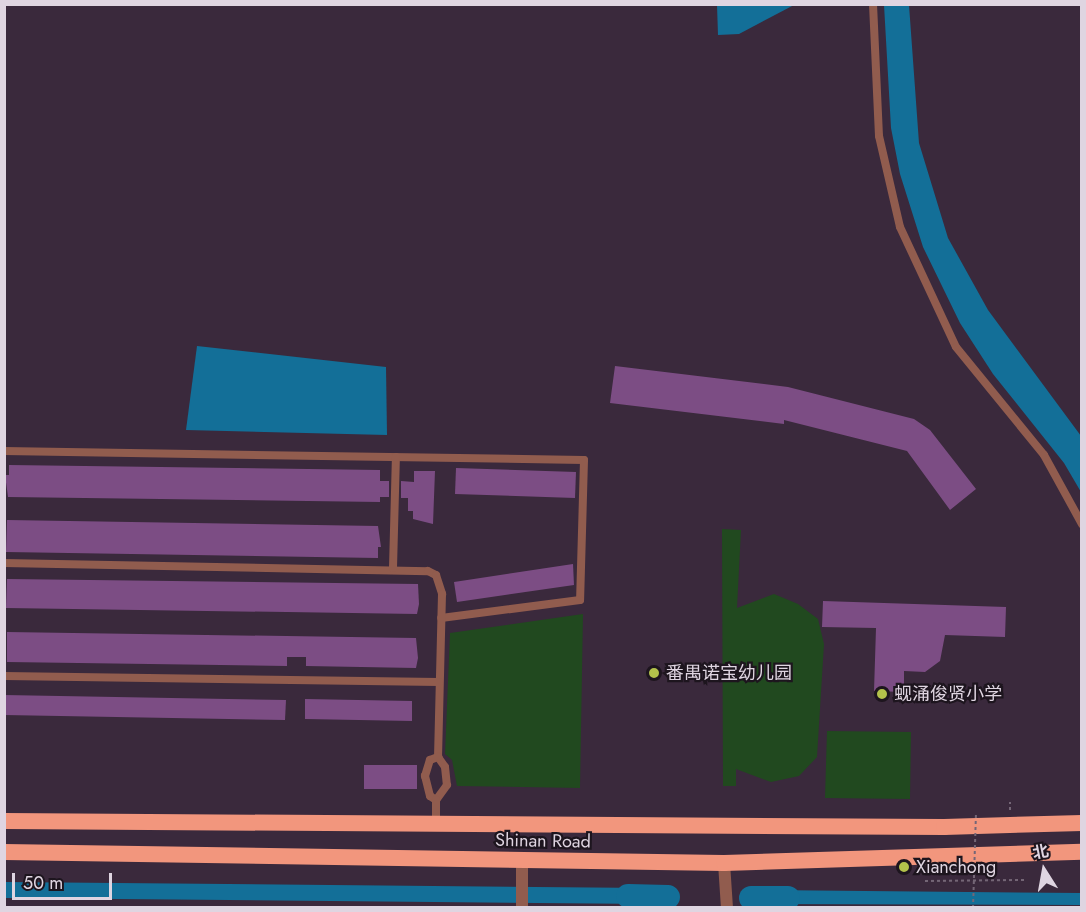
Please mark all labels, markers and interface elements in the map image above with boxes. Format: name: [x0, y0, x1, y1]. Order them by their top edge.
place label: 番禺诺宝幼儿园: [666, 662, 792, 684]
marker: 番禺诺宝幼儿园: [647, 666, 661, 680]
place label: 蚬涌俊贤小学: [894, 683, 1002, 705]
marker: 蚬涌俊贤小学: [875, 687, 889, 701]
street label: Shinan Road: [495, 829, 591, 853]
text: 北: [1030, 839, 1051, 865]
north arrow: [1014, 840, 1074, 900]
place label: Xianchong: [916, 856, 996, 878]
marker: Xianchong: [897, 860, 911, 874]
scale bar: [15, 861, 116, 899]
text: 50 m: [23, 870, 63, 896]

